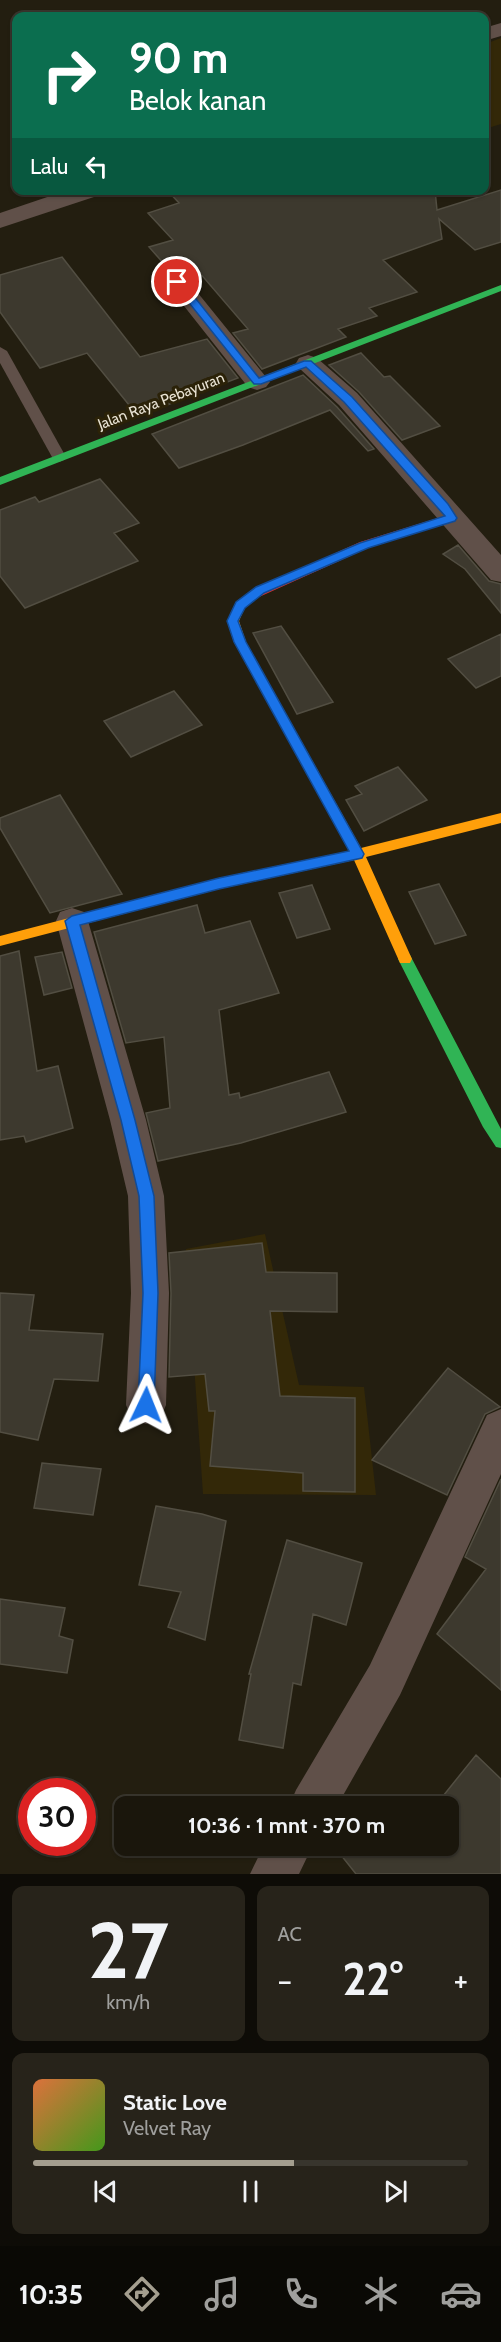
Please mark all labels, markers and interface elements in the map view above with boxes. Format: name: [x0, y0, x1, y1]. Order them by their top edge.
text: 90 m: [129, 32, 228, 84]
icon: right: [30, 36, 108, 114]
text: Belok kanan: [129, 84, 266, 117]
icon: left: [80, 150, 113, 183]
text: Lalu: [30, 153, 68, 180]
pin: [151, 256, 202, 307]
icon: arrive: [160, 265, 193, 298]
street label: Jalan Raya Pebayuran: [94, 369, 227, 434]
position arrow: [114, 1373, 178, 1437]
speed limit sign: 30: [18, 1778, 96, 1856]
text: 10:36 · 1 mnt · 370 m: [188, 1812, 385, 1839]
text: 27: [88, 1903, 169, 1998]
text: AC: [278, 1922, 302, 1946]
text: 22°: [342, 1952, 403, 2006]
text: −: [278, 1960, 292, 2000]
text: +: [453, 1960, 468, 2000]
text: km/h: [106, 1990, 150, 2014]
text: Static Love: [123, 2089, 227, 2116]
text: Velvet Ray: [123, 2116, 211, 2140]
icon: previous: [89, 2175, 122, 2208]
icon: pause: [234, 2175, 267, 2208]
icon: next: [379, 2175, 412, 2208]
icon: directions: [121, 2273, 163, 2315]
icon: music: [201, 2273, 243, 2315]
icon: phone: [280, 2273, 322, 2315]
icon: climate: [360, 2273, 402, 2315]
icon: car: [440, 2273, 482, 2315]
text: 10:35: [19, 2278, 83, 2311]

